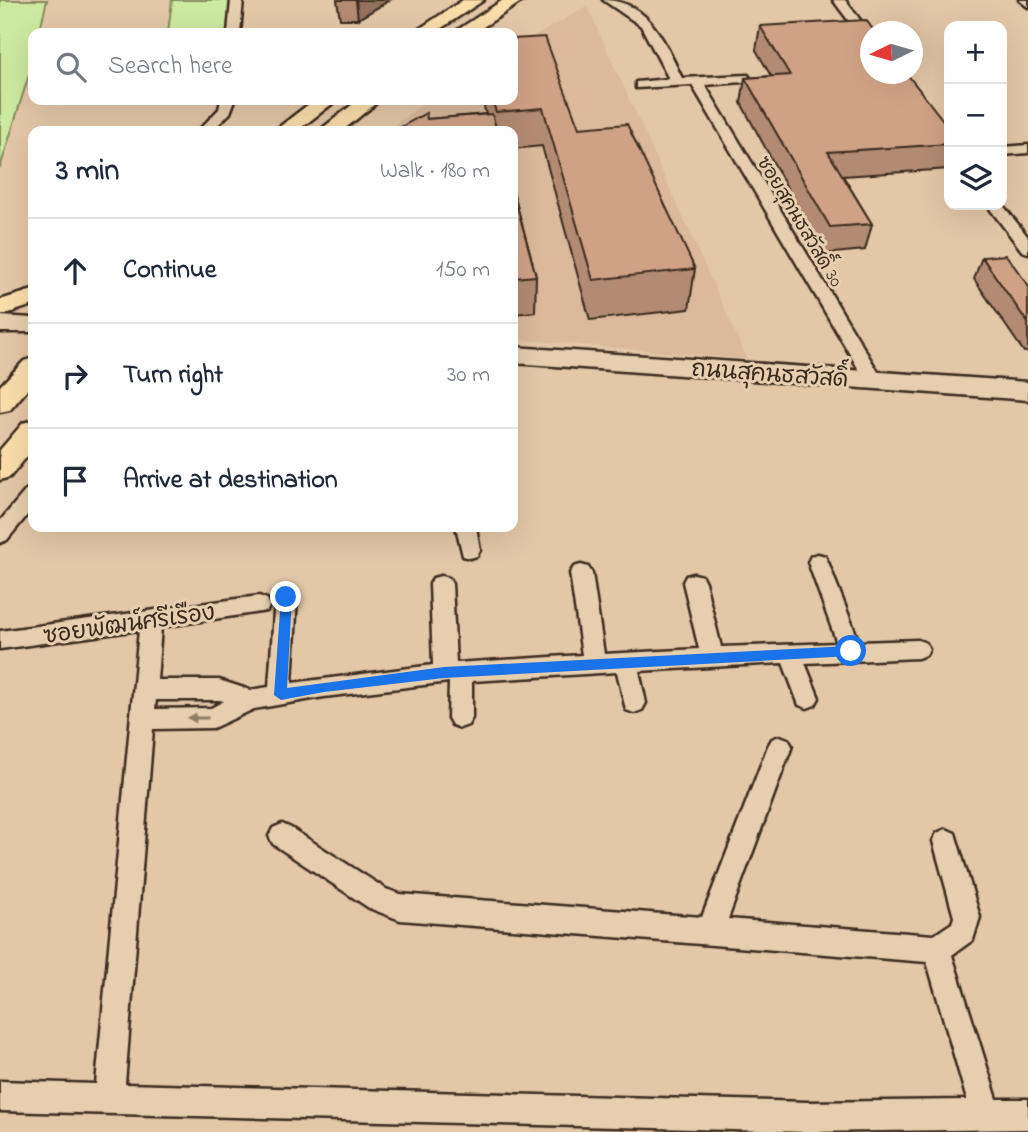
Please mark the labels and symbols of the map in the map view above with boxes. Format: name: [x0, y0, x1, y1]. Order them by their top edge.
north arrow: [860, 21, 923, 84]
street label: ซอยสุคนธสวัสดิ์ 30: [749, 149, 853, 293]
street label: ถนนสุคนธสวัสดิ์: [690, 346, 850, 397]
route end: [270, 581, 301, 612]
street label: ซอยพัฒน์ศรีเรือง: [41, 595, 217, 654]
route start: [835, 635, 866, 666]
one-way arrow: [187, 712, 209, 724]

